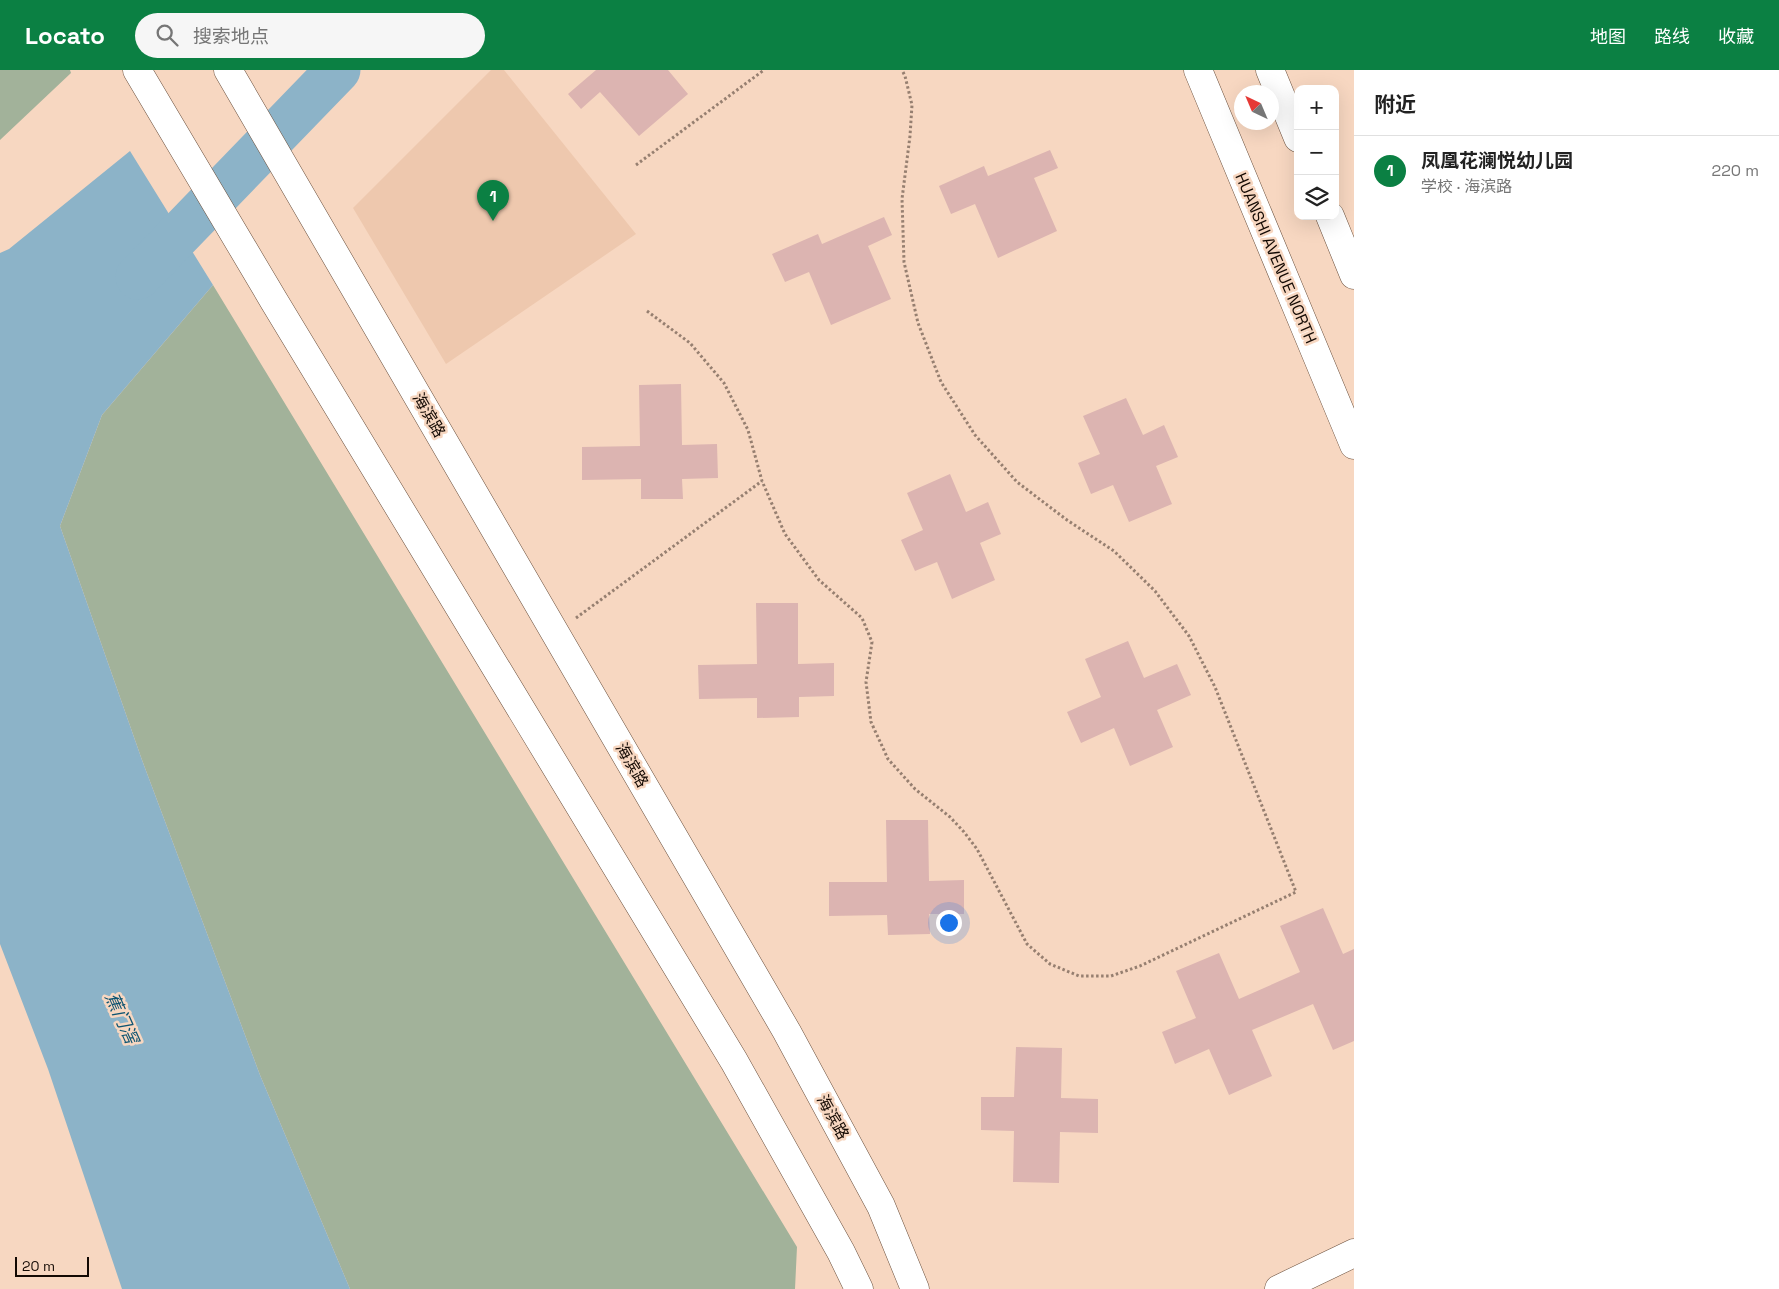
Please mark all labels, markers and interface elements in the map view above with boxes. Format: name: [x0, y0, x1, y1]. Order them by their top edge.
search box: [135, 13, 485, 58]
text: Locato: [25, 20, 105, 51]
icon: search: [153, 21, 181, 49]
text: 搜索地点: [193, 24, 269, 49]
text: 地图: [1590, 25, 1626, 48]
text: 路线: [1654, 25, 1690, 48]
text: 收藏: [1718, 25, 1754, 48]
north arrow: [1234, 85, 1279, 130]
map controls: [1294, 85, 1339, 220]
button: +: [1294, 85, 1339, 130]
text: 附近: [1374, 91, 1416, 118]
button: −: [1294, 130, 1339, 175]
text: 凤凰花澜悦幼儿园: [1421, 148, 1573, 173]
text: 1: [1386, 160, 1394, 181]
text: 220 m: [1712, 160, 1759, 181]
street label: HUANSHI AVENUE NORTH: [1230, 169, 1322, 347]
button: layers: [1294, 175, 1339, 220]
text: 学校 · 海滨路: [1421, 176, 1512, 197]
pin: 1: [477, 180, 509, 221]
street label: 海滨路: [408, 389, 450, 441]
street label: 海滨路: [611, 739, 653, 791]
your location: [936, 910, 962, 936]
water label: 蕉门滘: [101, 989, 145, 1050]
street label: 海滨路: [812, 1091, 854, 1143]
scale bar: [15, 1254, 89, 1277]
text: 20 m: [22, 1257, 55, 1275]

